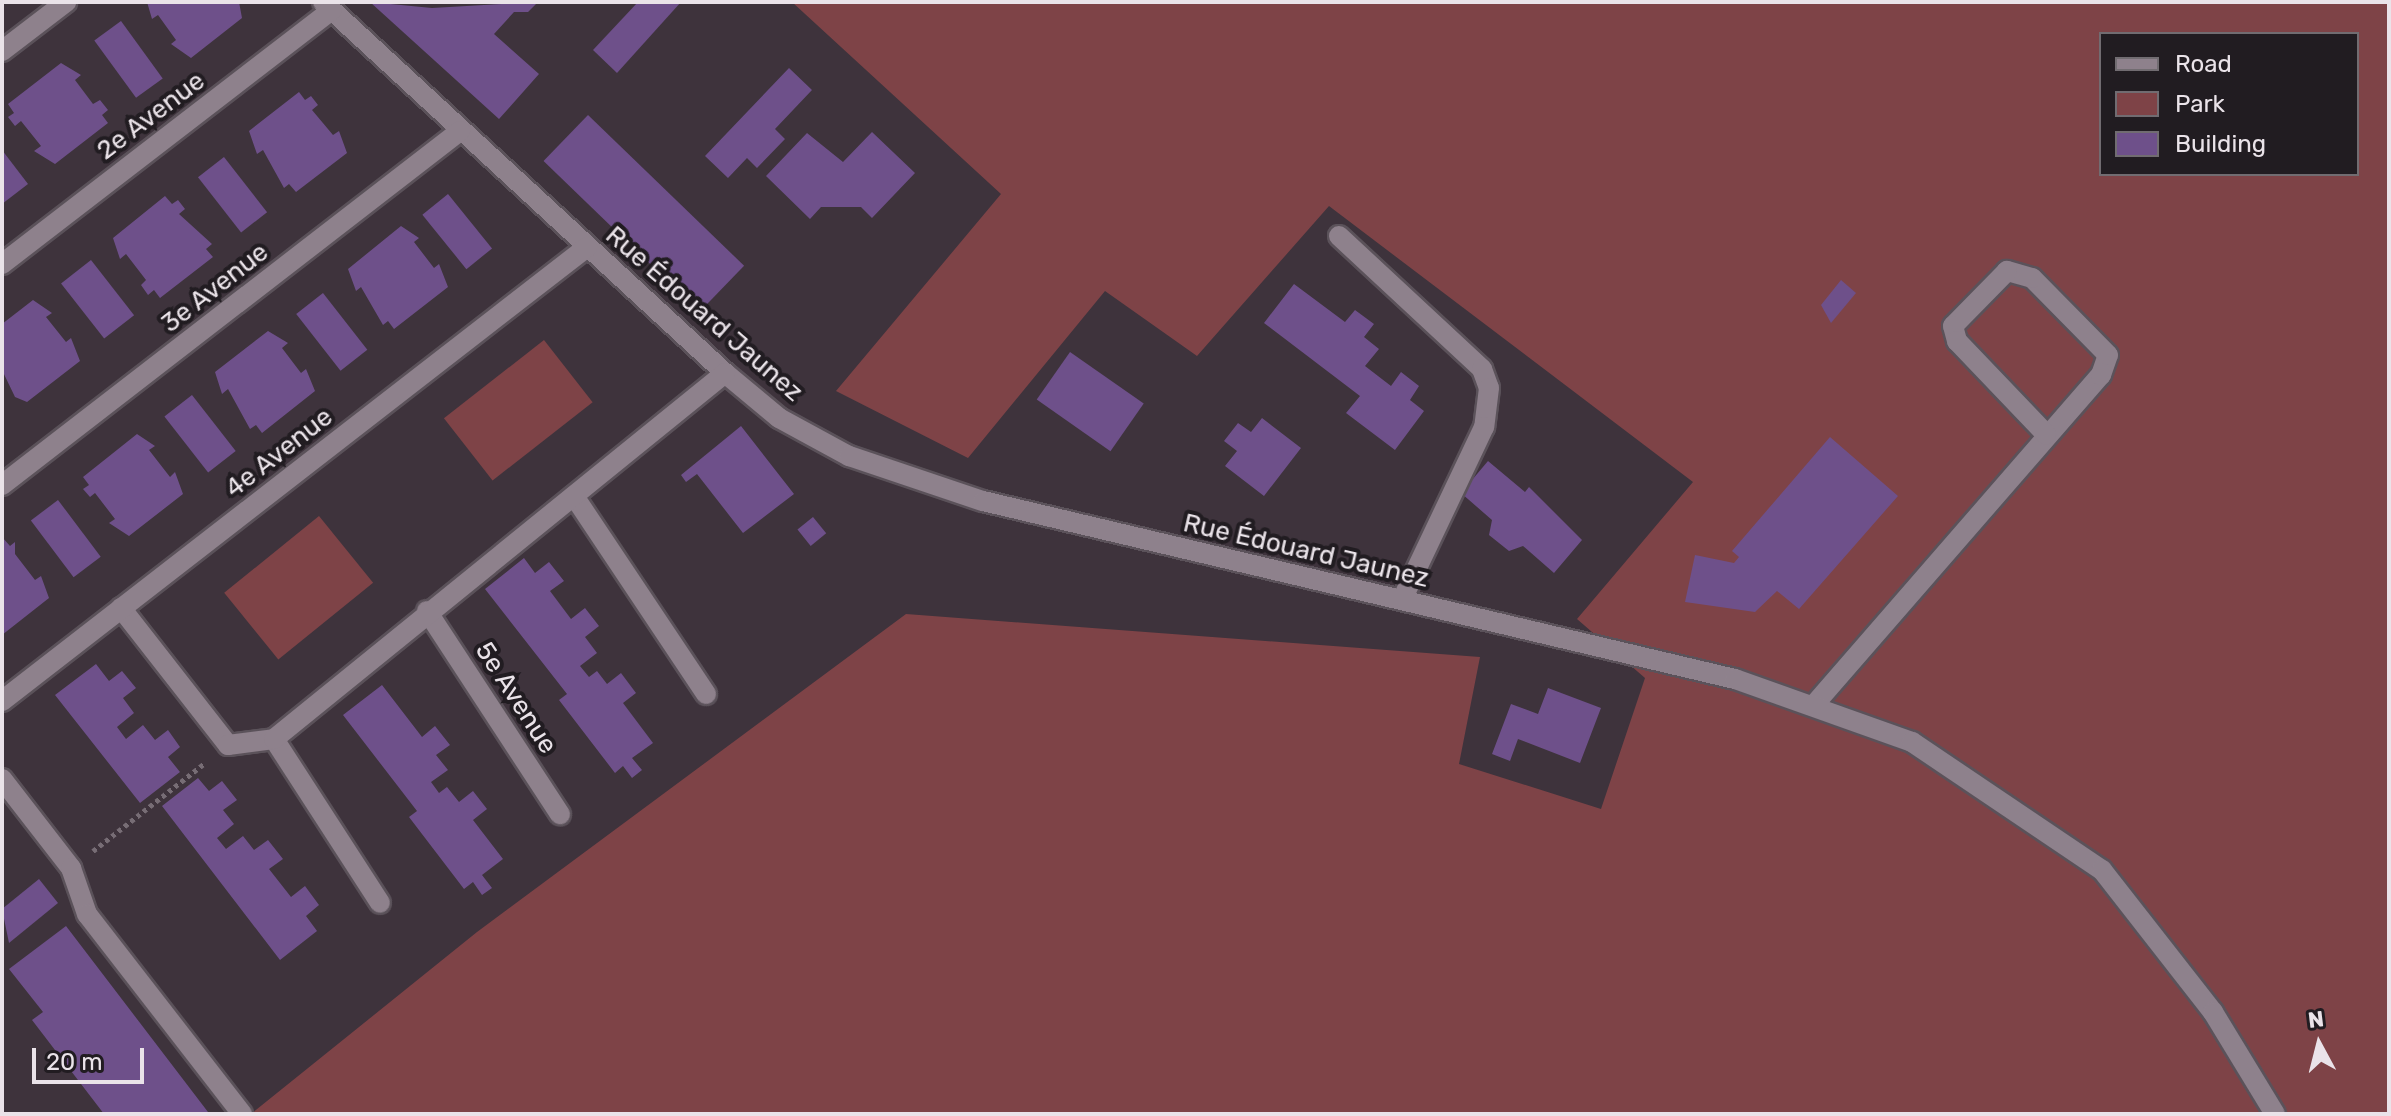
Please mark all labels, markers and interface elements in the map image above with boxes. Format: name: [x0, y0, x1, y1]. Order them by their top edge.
legend: [2099, 32, 2359, 176]
text: Road: [2175, 50, 2232, 78]
street label: 2e Avenue: [91, 65, 211, 167]
text: Park: [2175, 90, 2225, 118]
text: Building: [2175, 130, 2266, 158]
street label: Rue Édouard Jaunez: [599, 220, 809, 408]
street label: 3e Avenue: [155, 236, 275, 340]
street label: 4e Avenue: [219, 401, 339, 505]
street label: Rue Édouard Jaunez: [1180, 508, 1432, 594]
street label: 5e Avenue: [468, 636, 564, 760]
north arrow: [2279, 1004, 2359, 1084]
text: N: [2307, 1005, 2326, 1034]
scale bar: [36, 1032, 148, 1082]
text: 20 m: [46, 1048, 103, 1076]

